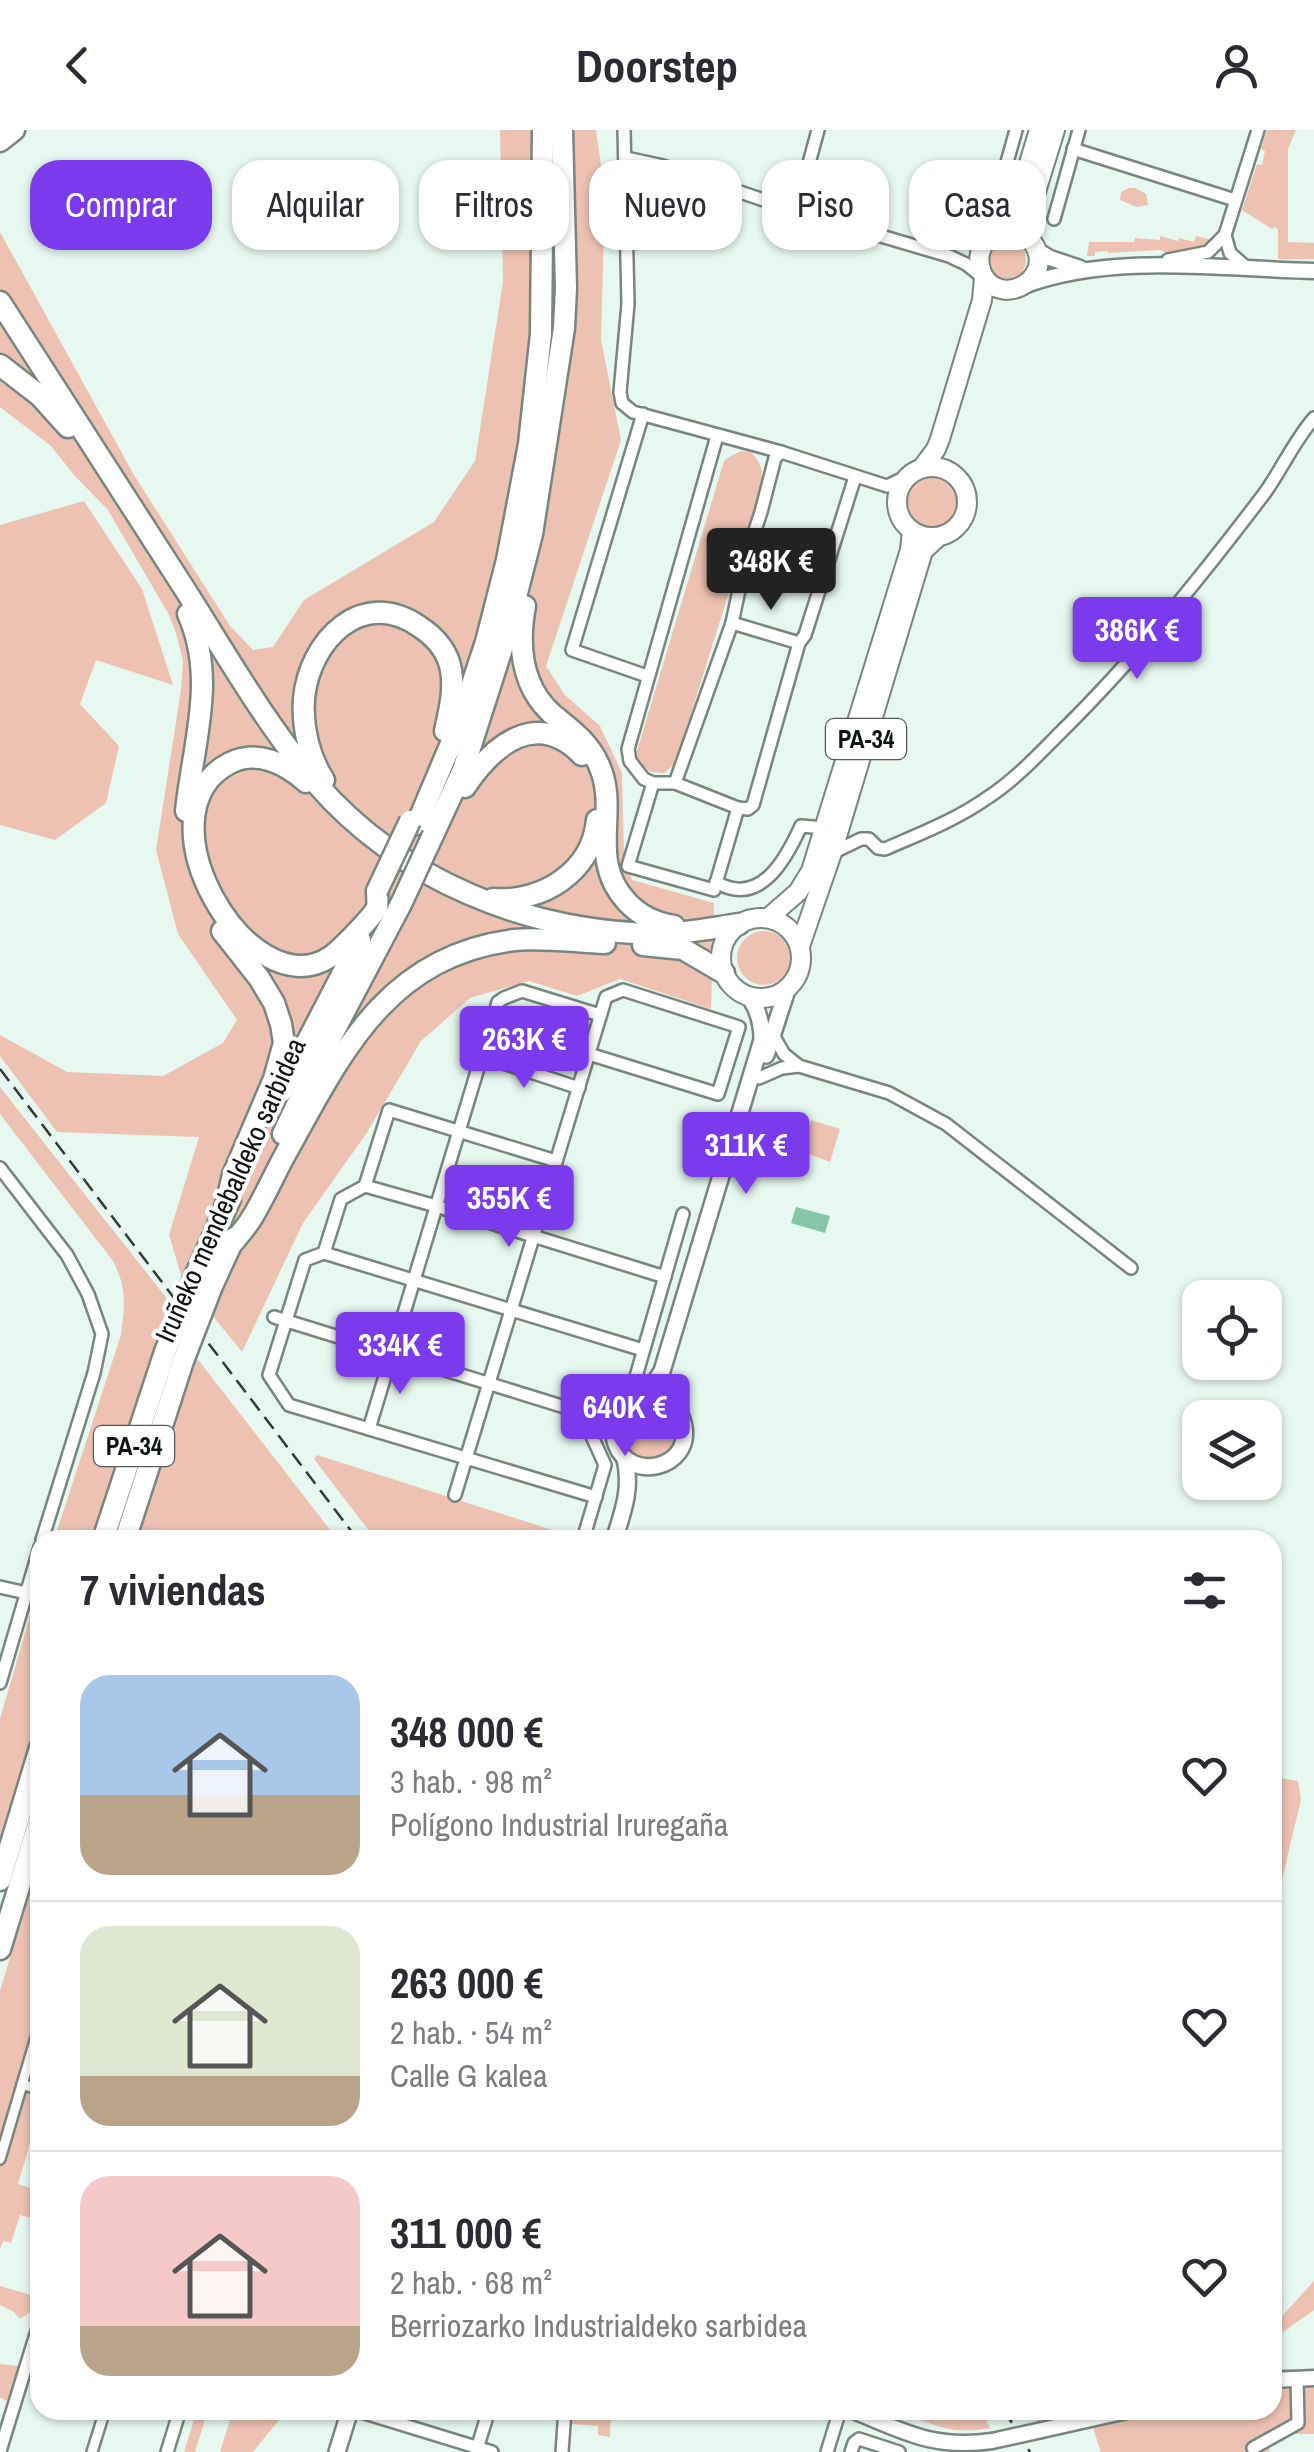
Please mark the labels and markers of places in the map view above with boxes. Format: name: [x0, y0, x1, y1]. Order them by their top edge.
pin: 348K €: [690, 528, 852, 613]
pin: 386K €: [1056, 597, 1218, 682]
pin: 263K €: [443, 1006, 605, 1091]
pin: 311K €: [665, 1112, 827, 1197]
pin: 355K €: [428, 1165, 590, 1250]
pin: 334K €: [319, 1312, 481, 1397]
pin: 640K €: [544, 1374, 706, 1459]

